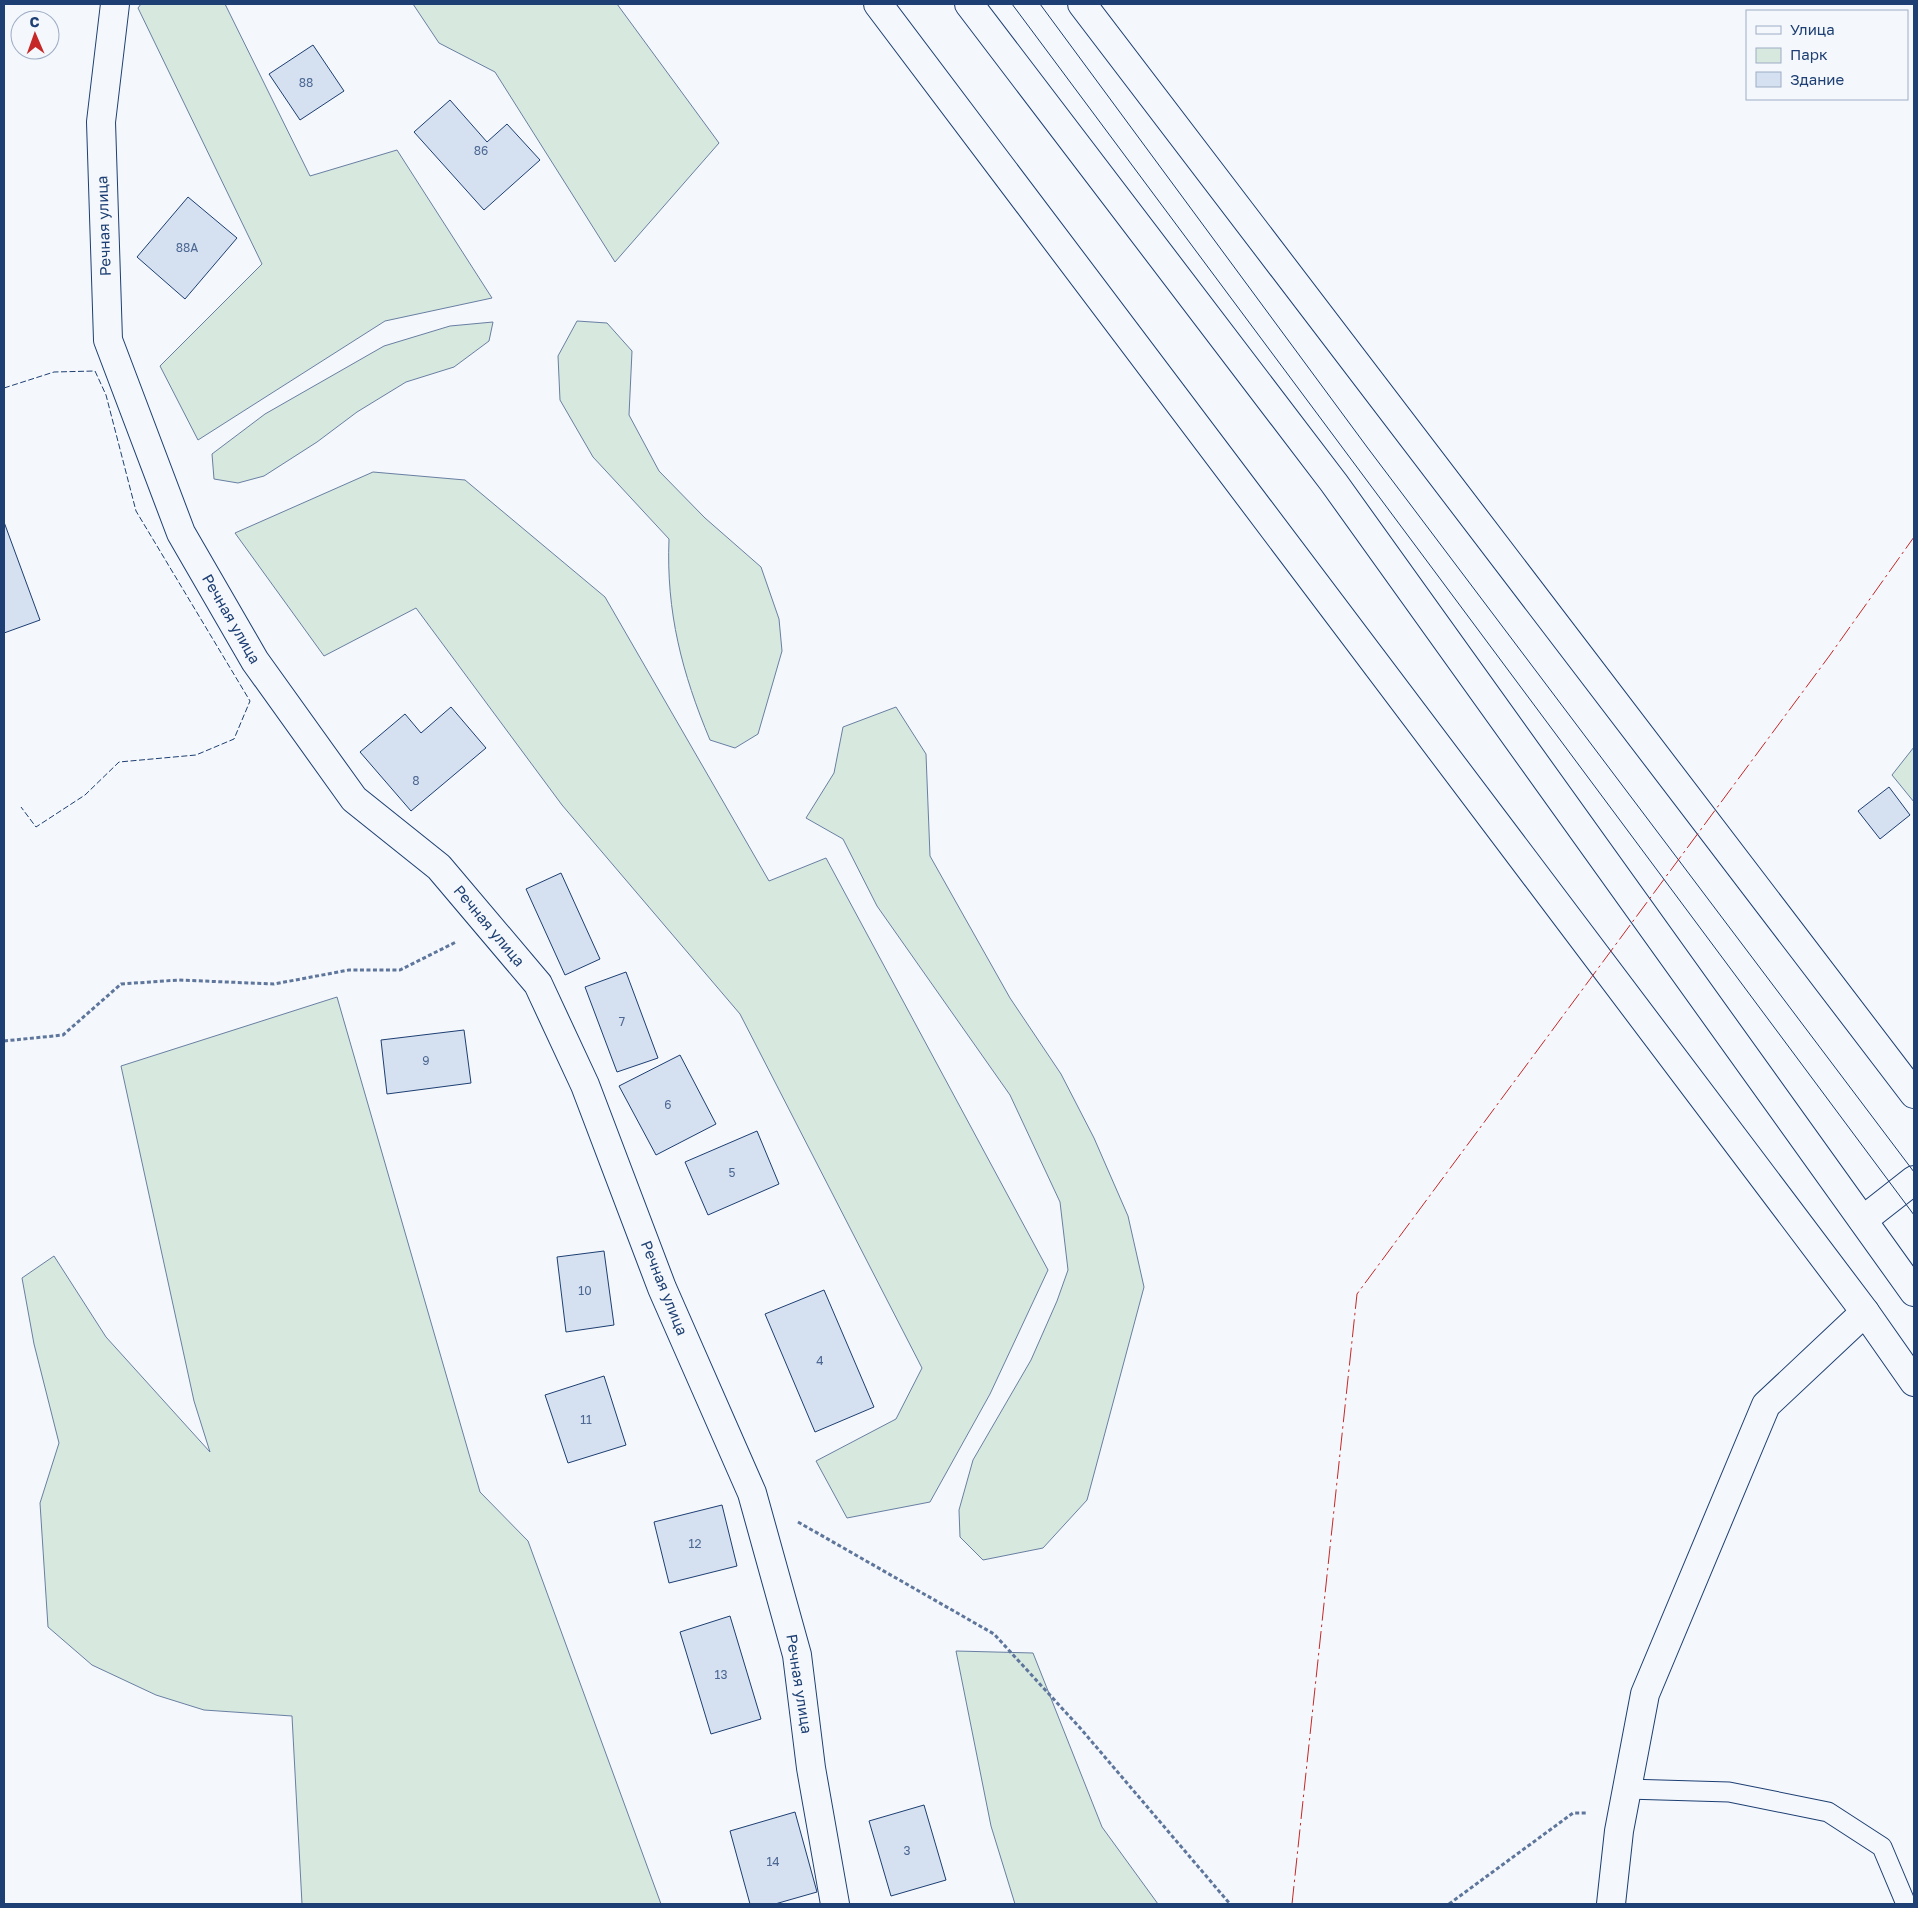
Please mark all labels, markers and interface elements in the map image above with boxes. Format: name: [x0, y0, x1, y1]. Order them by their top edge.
north arrow: [10, 10, 60, 60]
legend: [1746, 10, 1908, 100]
text: С: [29, 13, 40, 30]
text: Улица: [1790, 20, 1835, 38]
text: Парк: [1790, 45, 1828, 63]
text: Здание: [1790, 70, 1844, 88]
house number: 88: [299, 75, 313, 90]
house number: 86: [474, 143, 488, 158]
street label: Речная улица: [92, 175, 114, 277]
house number: 88А: [176, 240, 198, 255]
street label: Речная улица: [199, 570, 265, 667]
house number: 8: [412, 773, 420, 788]
street label: Речная улица: [451, 881, 529, 970]
house number: 7: [619, 1014, 625, 1029]
house number: 9: [422, 1053, 430, 1068]
house number: 6: [664, 1097, 672, 1112]
house number: 5: [729, 1165, 736, 1180]
street label: Речная улица: [638, 1238, 692, 1338]
house number: 10: [578, 1283, 592, 1298]
house number: 4: [816, 1353, 824, 1368]
house number: 11: [580, 1412, 592, 1427]
house number: 12: [689, 1536, 701, 1551]
street label: Речная улица: [783, 1633, 817, 1735]
house number: 13: [715, 1667, 727, 1682]
house number: 3: [903, 1843, 911, 1858]
house number: 14: [766, 1854, 780, 1869]

